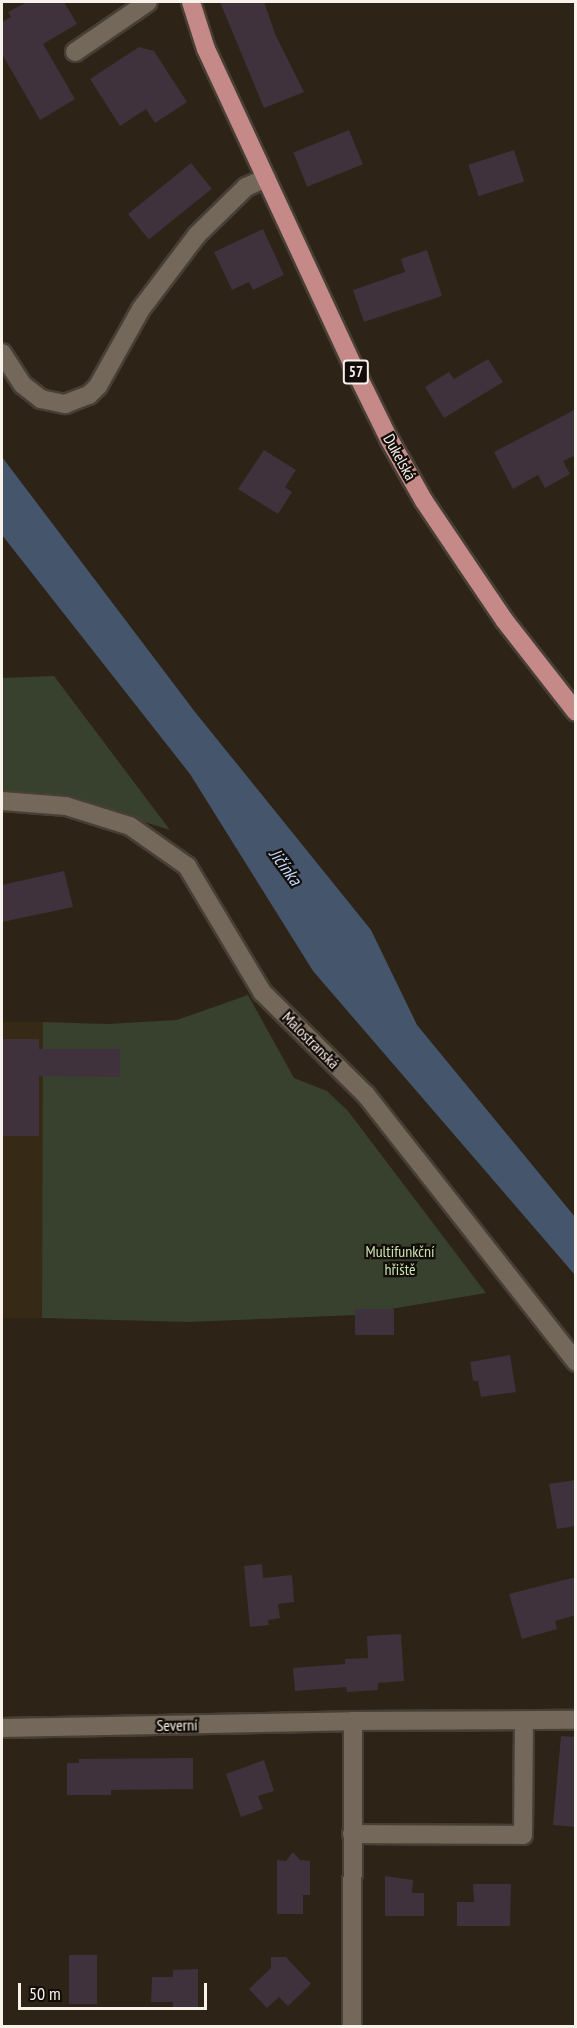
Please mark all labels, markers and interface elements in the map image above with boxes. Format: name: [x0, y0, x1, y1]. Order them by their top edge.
road number: 57: [342, 360, 370, 384]
street label: Dukelská: [380, 431, 420, 483]
water label: Jičínka: [264, 844, 306, 890]
street label: Malostranská: [278, 1007, 344, 1073]
park label: Multifunkční hřiště: [365, 1241, 435, 1279]
street label: Severní: [156, 1715, 198, 1735]
scale bar: [21, 1971, 210, 2009]
text: 50 m: [29, 1982, 61, 2005]

